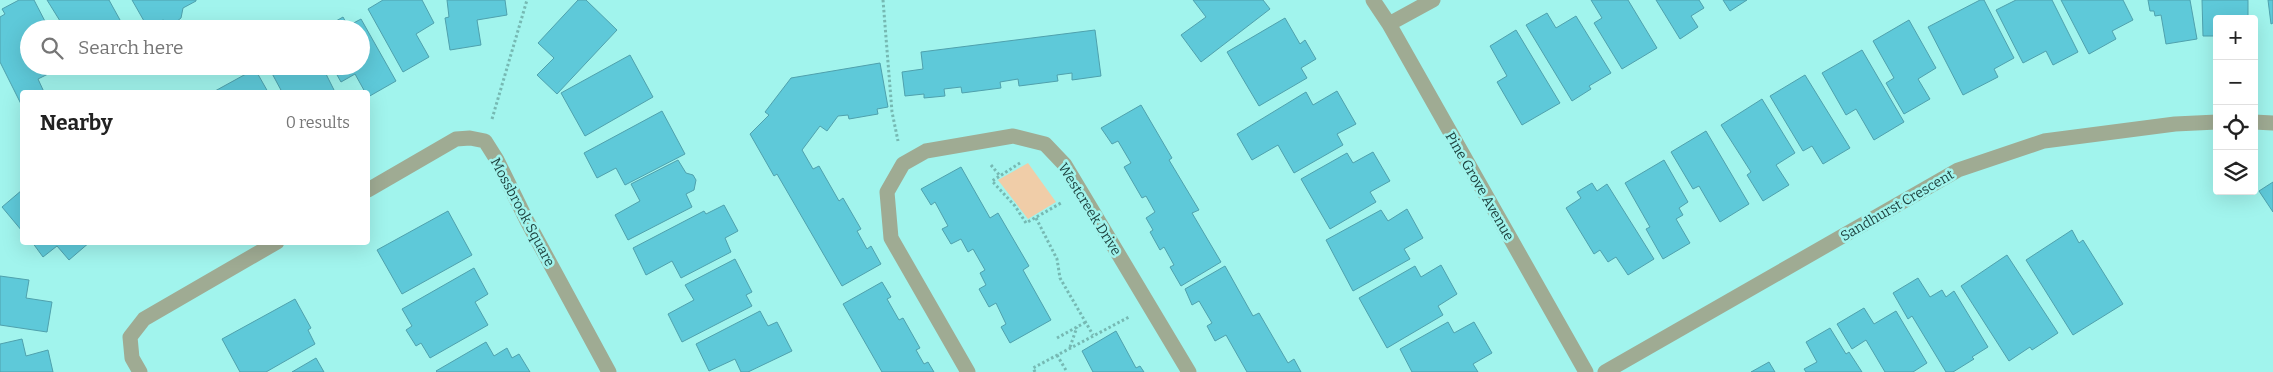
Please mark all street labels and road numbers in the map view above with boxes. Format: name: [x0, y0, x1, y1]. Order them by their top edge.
street label: Pine Grove Avenue: [1442, 129, 1518, 244]
street label: Mossbrook Square: [487, 155, 558, 269]
street label: Westcreek Drive: [1054, 160, 1125, 259]
street label: Sandhurst Crescent: [1837, 166, 1957, 245]

